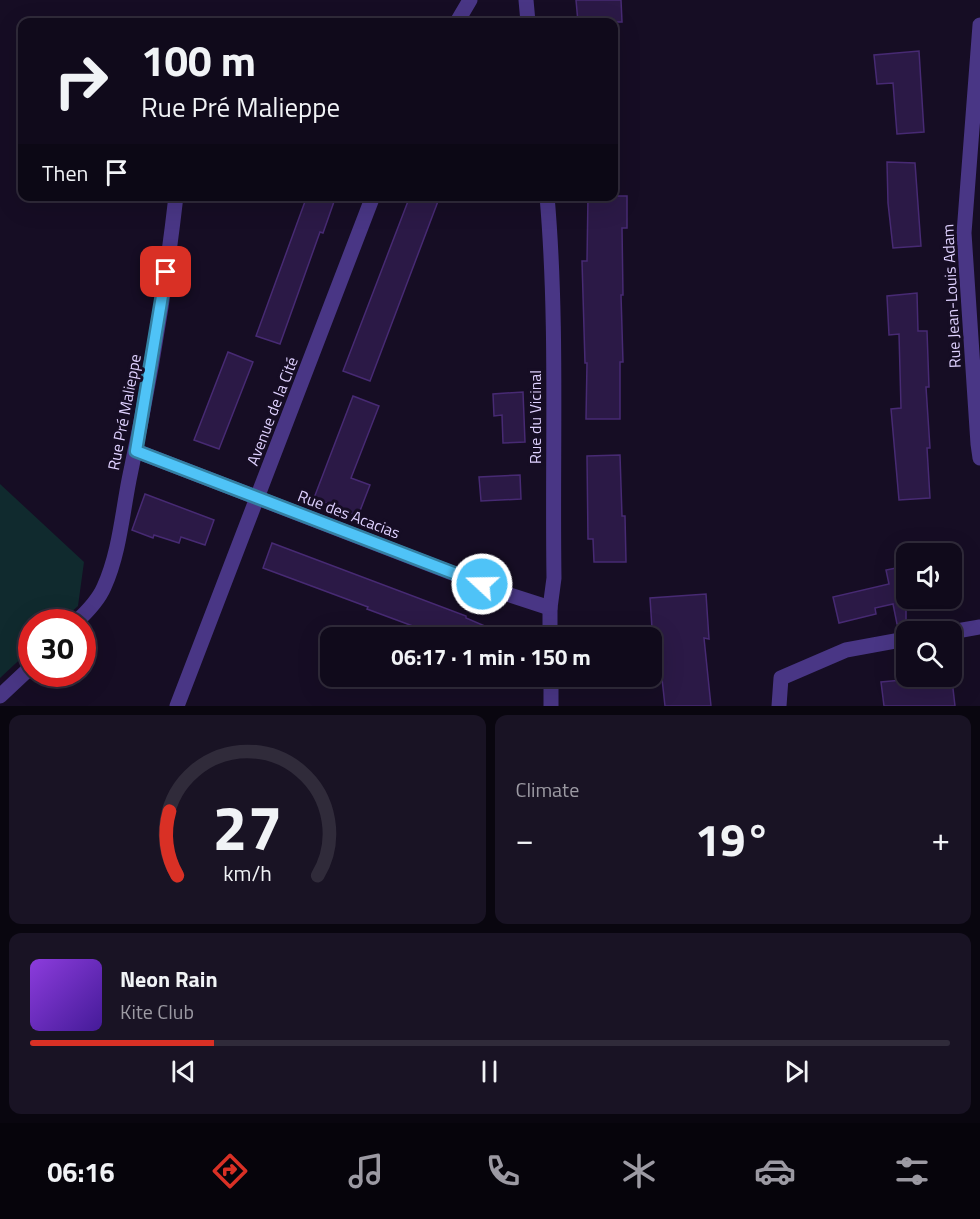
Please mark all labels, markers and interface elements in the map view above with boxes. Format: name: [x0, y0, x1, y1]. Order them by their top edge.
text: 100 m: [141, 28, 256, 92]
icon: right: [42, 42, 120, 120]
text: Rue Pré Malieppe: [141, 86, 340, 127]
text: Then: [42, 156, 88, 190]
icon: arrive: [100, 156, 133, 189]
street label: Rue Jean-Louis Adam: [935, 223, 967, 369]
pin: [140, 246, 191, 297]
icon: arrive: [149, 255, 182, 288]
street label: Rue Pré Malieppe: [101, 352, 147, 472]
street label: Avenue de la Cité: [240, 353, 304, 469]
street label: Rue du Vicinal: [523, 370, 547, 464]
street label: Rue des Acacias: [294, 483, 404, 545]
map controls: [896, 543, 962, 687]
button: sound: [896, 543, 962, 609]
position arrow: [450, 552, 514, 616]
speed limit sign: 30: [18, 609, 96, 687]
button: search: [896, 621, 962, 687]
text: 06:17 · 1 min · 150 m: [391, 640, 591, 674]
text: Climate: [516, 774, 579, 805]
text: 27: [212, 779, 282, 874]
text: 19°: [695, 805, 771, 873]
text: −: [516, 814, 534, 864]
text: +: [932, 814, 950, 864]
text: km/h: [223, 858, 272, 890]
text: Neon Rain: [120, 962, 218, 996]
text: Kite Club: [120, 996, 194, 1027]
icon: previous: [167, 1055, 200, 1088]
icon: pause: [473, 1055, 506, 1088]
icon: next: [780, 1055, 813, 1088]
icon: directions: [209, 1150, 251, 1192]
icon: music: [345, 1150, 387, 1192]
icon: phone: [482, 1150, 524, 1192]
icon: climate: [618, 1150, 660, 1192]
icon: car: [754, 1150, 796, 1192]
icon: filters: [891, 1150, 933, 1192]
text: 06:16: [47, 1151, 115, 1192]

